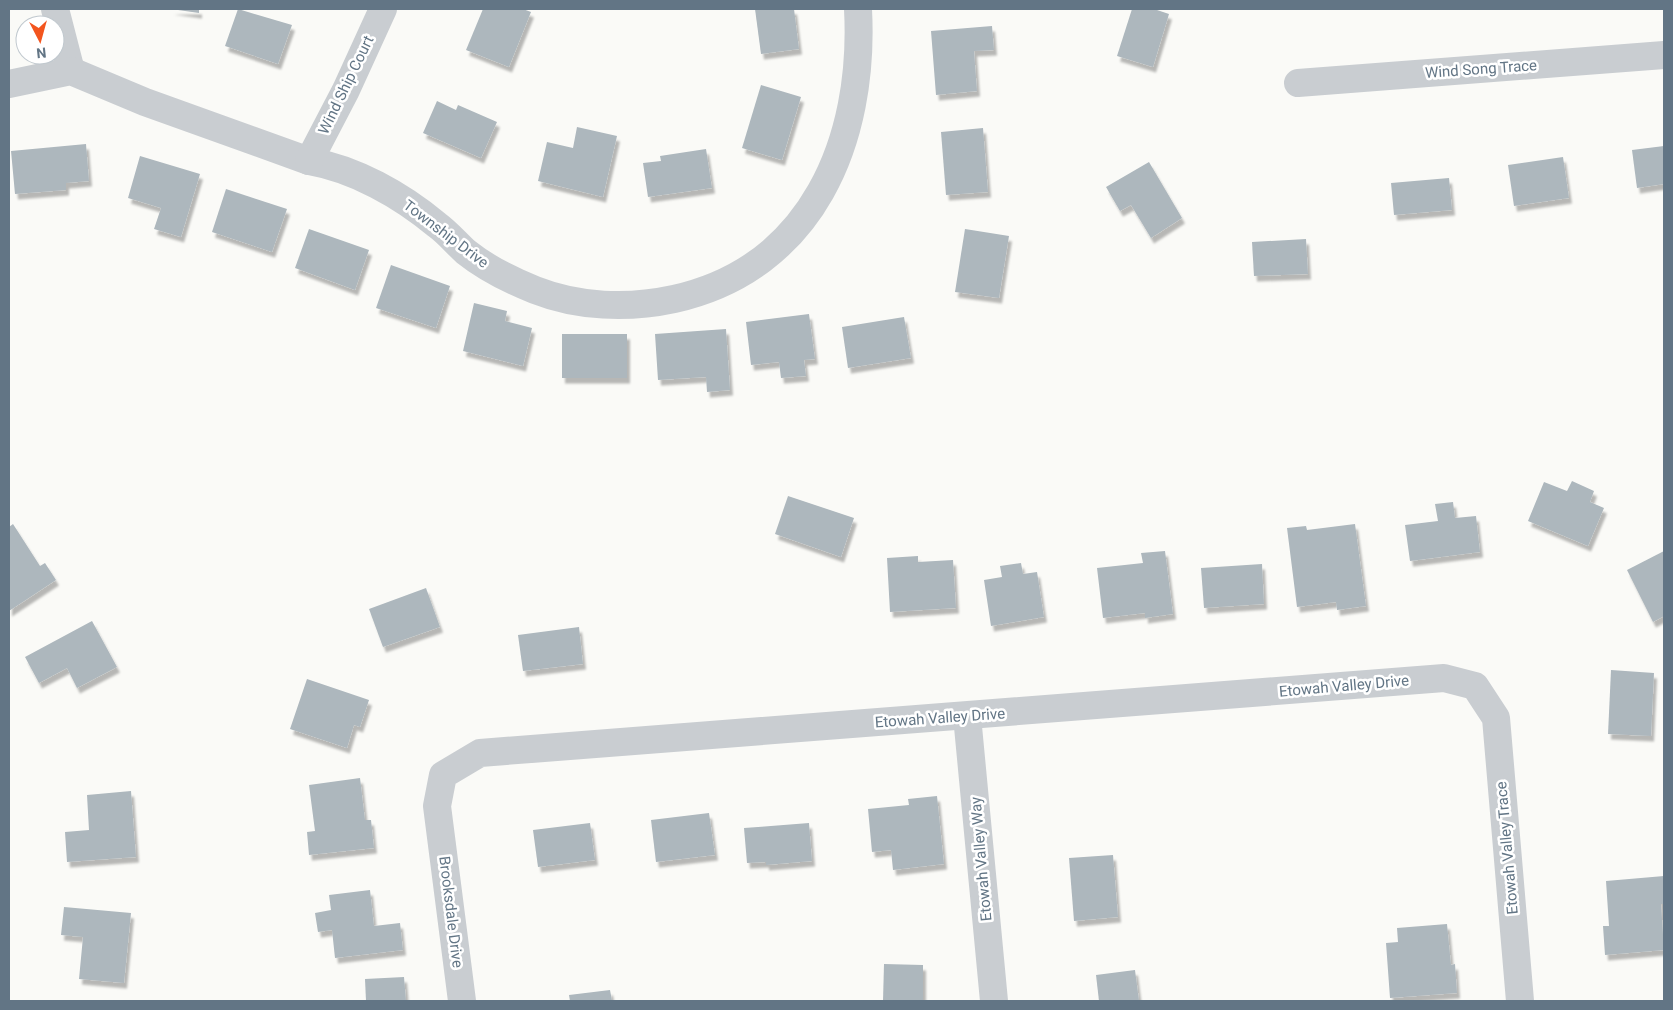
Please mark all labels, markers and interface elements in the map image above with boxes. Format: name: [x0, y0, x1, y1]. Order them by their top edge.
north arrow: [15, 15, 65, 65]
street label: Wind Ship Court: [314, 33, 378, 137]
text: N: [36, 44, 47, 61]
street label: Wind Song Trace: [1424, 56, 1538, 82]
street label: Township Drive: [400, 196, 492, 272]
street label: Etowah Valley Drive: [1278, 671, 1410, 701]
street label: Etowah Valley Drive: [874, 704, 1006, 732]
street label: Etowah Valley Trace: [1492, 781, 1522, 915]
street label: Etowah Valley Way: [967, 796, 995, 922]
street label: Brooksdale Drive: [435, 855, 467, 969]

